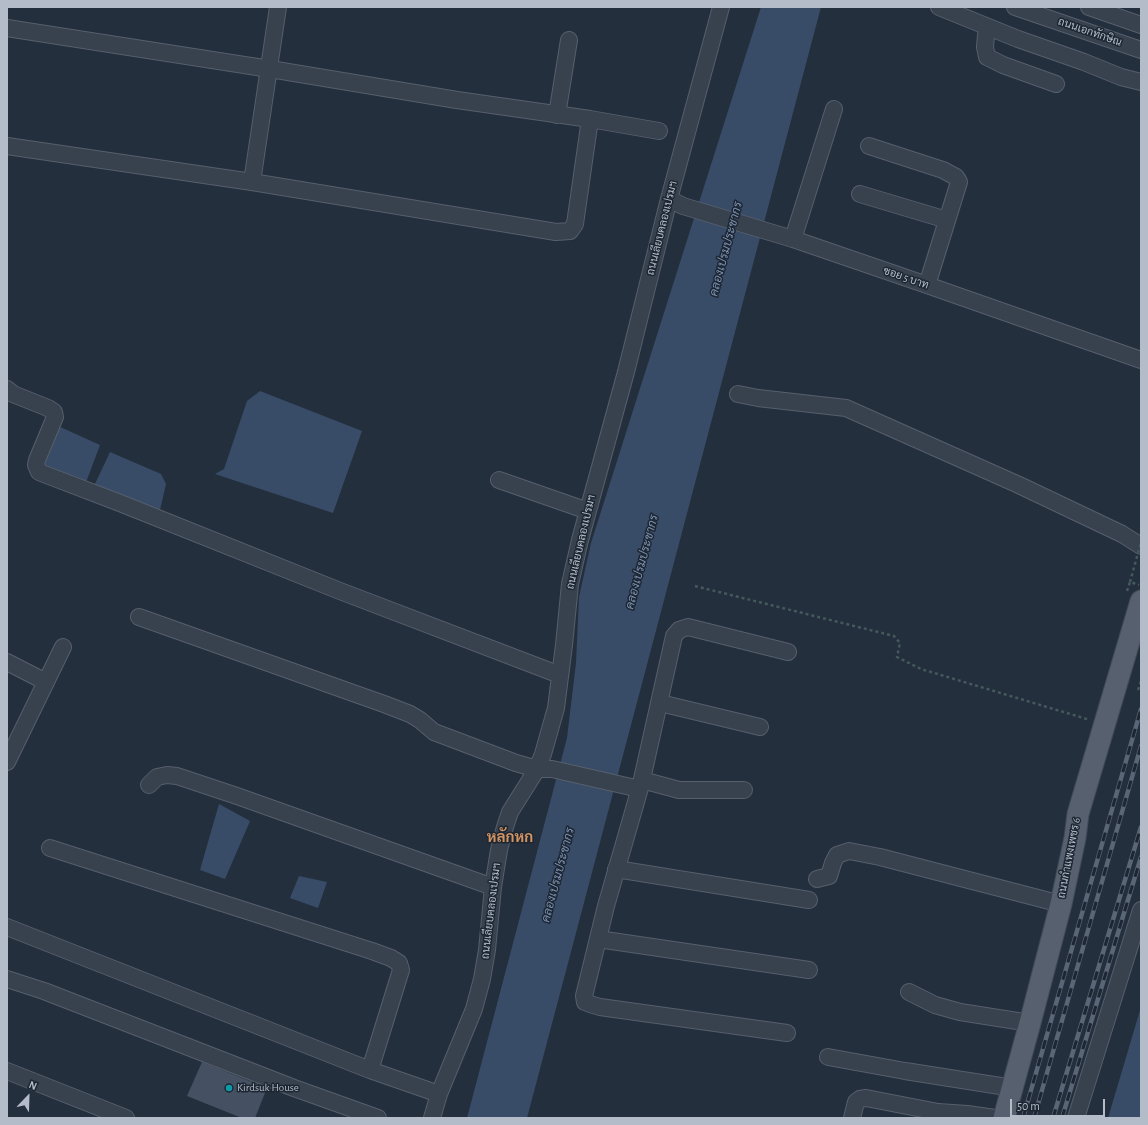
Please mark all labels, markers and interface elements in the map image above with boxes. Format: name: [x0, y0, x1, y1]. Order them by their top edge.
street label: ถนนเอกทักษิณ: [1056, 15, 1124, 49]
street label: ถนนเลียบคลองเปรมฯ: [644, 179, 680, 277]
water label: คลองเปรมประชากร: [706, 200, 746, 298]
street label: ซอย 5 บาท: [881, 264, 931, 292]
street label: ถนนเลียบคลองเปรมฯ: [564, 493, 598, 591]
water label: คลองเปรมประชากร: [622, 513, 662, 611]
street label: ถนนกำแพงเพชร 6: [1055, 817, 1083, 899]
water label: คลองเปรมประชากร: [538, 826, 578, 924]
district label: หลักหก: [487, 828, 533, 846]
street label: ถนนเลียบคลองเปรมฯ: [479, 862, 503, 960]
north arrow: [8, 1077, 48, 1117]
text: N: [27, 1079, 39, 1092]
place label: Kirdsuk House: [237, 1081, 299, 1095]
marker: Kirdsuk House: [224, 1083, 234, 1093]
scale bar: [1012, 1091, 1107, 1117]
text: 50 m: [1017, 1100, 1040, 1112]

